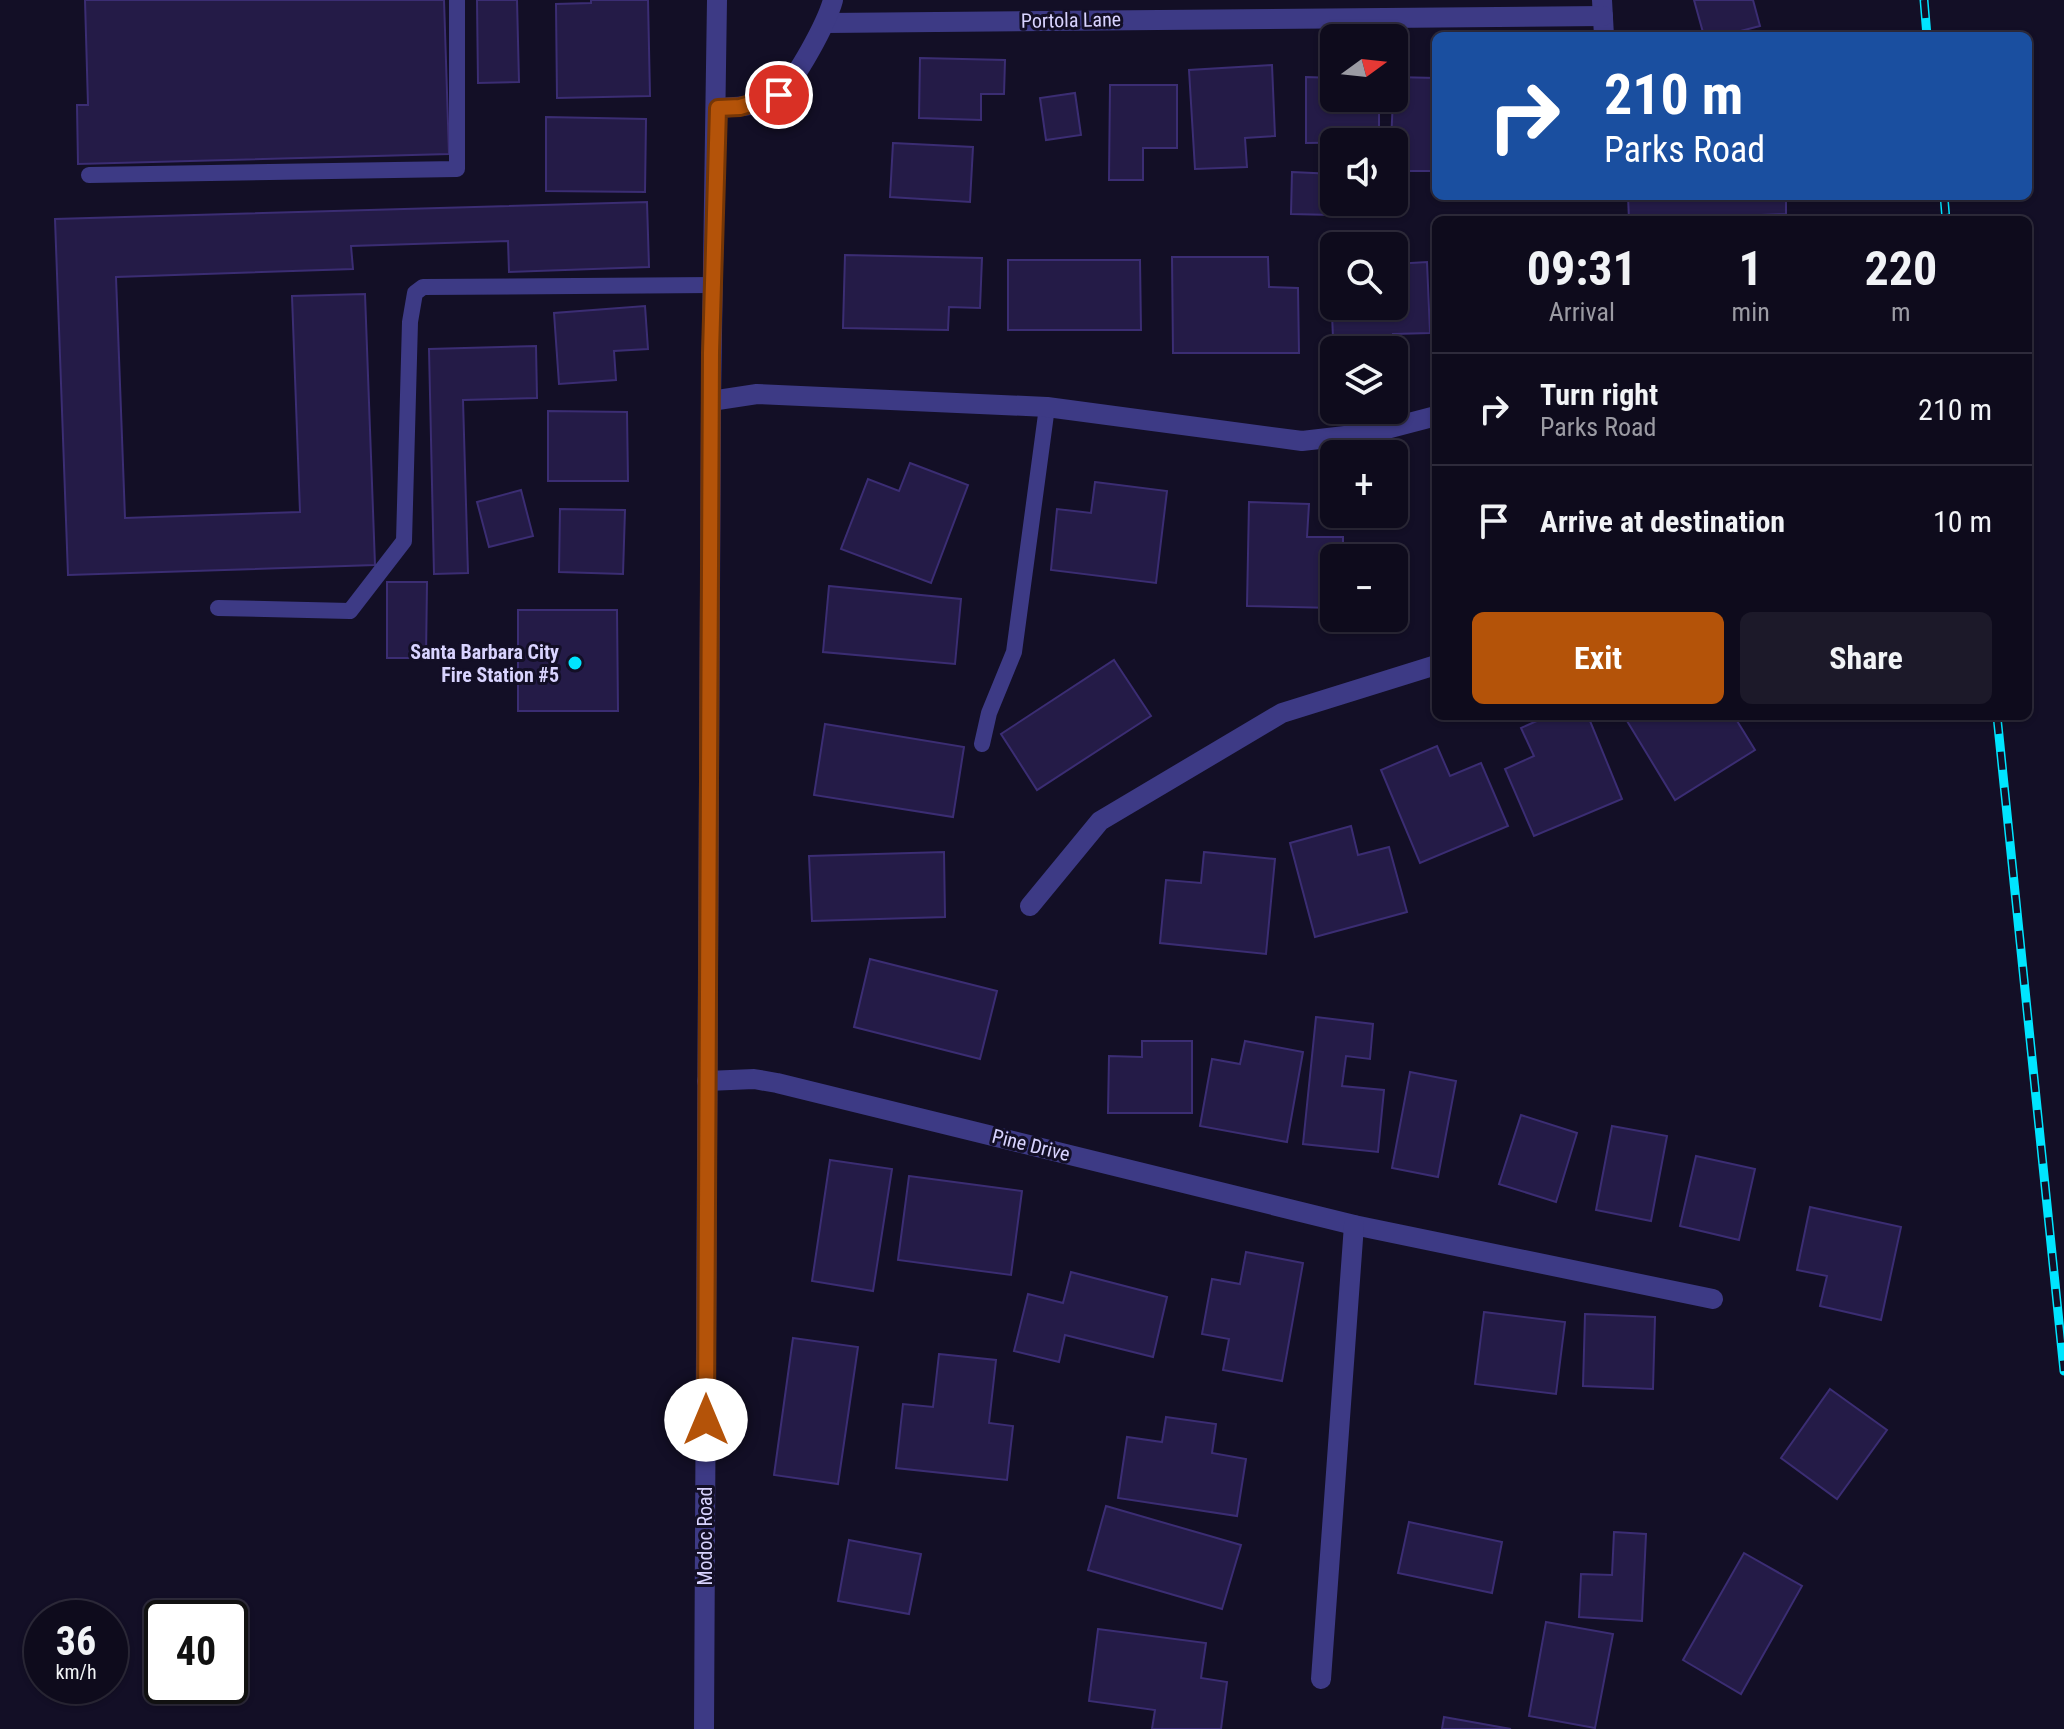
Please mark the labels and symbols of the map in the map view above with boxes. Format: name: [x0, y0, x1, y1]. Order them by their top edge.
street label: Portola Lane: [1021, 7, 1121, 33]
north arrow: [1320, 24, 1408, 112]
pin: [745, 61, 813, 129]
place label: Santa Barbara City Fire Station #5: [410, 640, 559, 687]
marker: Santa Barbara City Fire Station #5: [566, 654, 584, 672]
street label: Pine Drive: [990, 1124, 1072, 1166]
position arrow: [664, 1378, 748, 1462]
street label: Modoc Road: [693, 1486, 717, 1586]
speed limit sign: 40: [144, 1600, 248, 1704]

